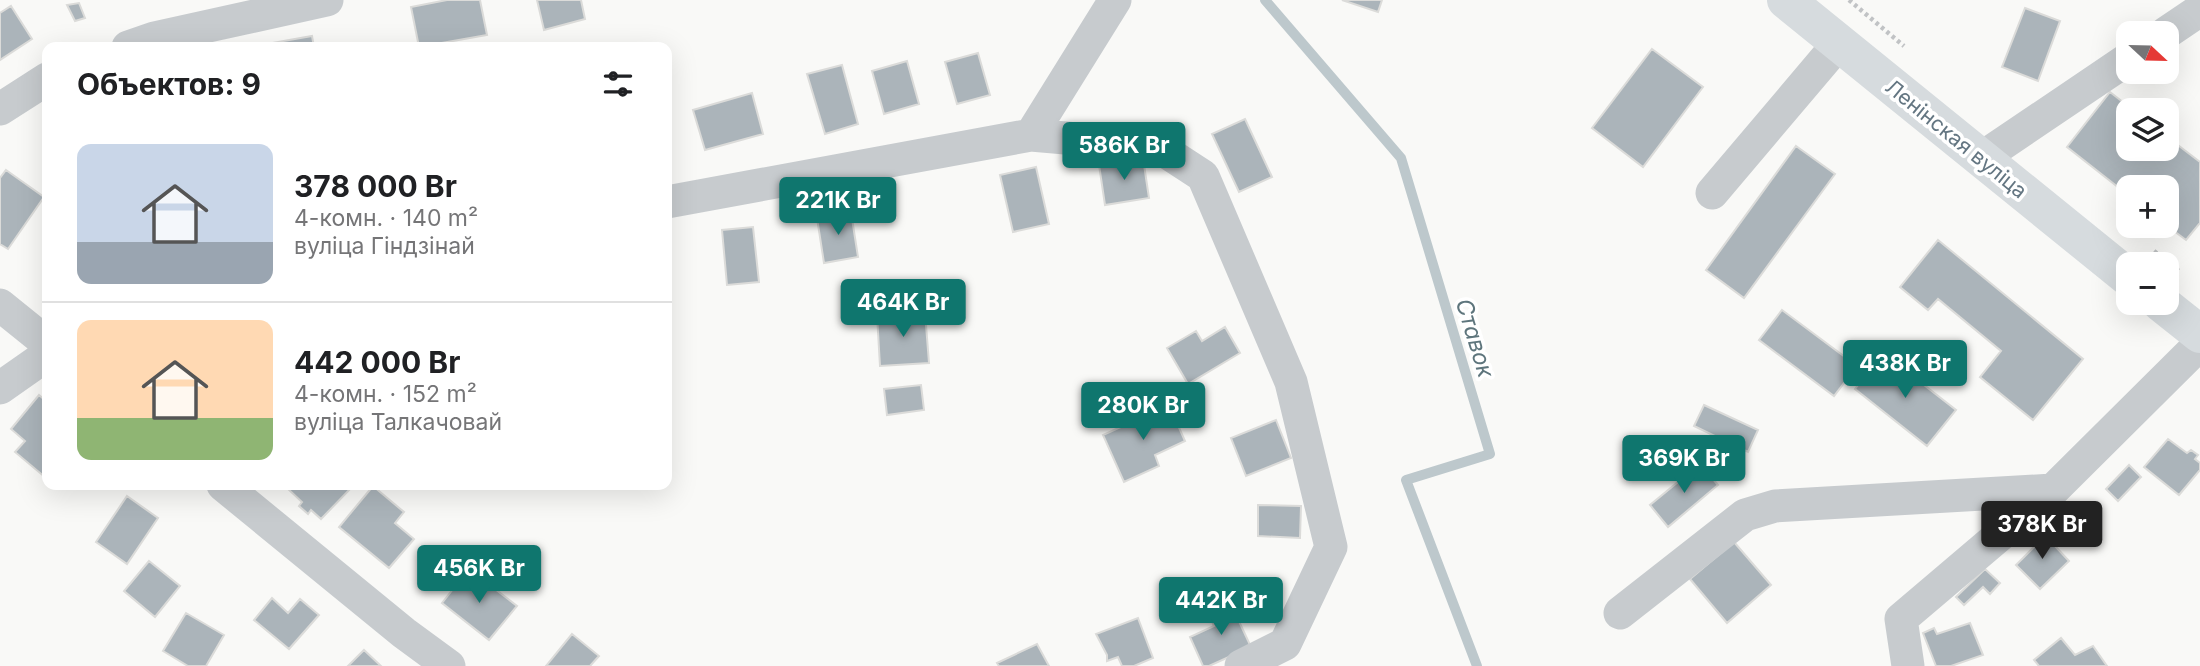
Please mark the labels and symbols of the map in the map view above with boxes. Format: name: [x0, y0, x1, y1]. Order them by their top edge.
north arrow: [2116, 21, 2179, 84]
street label: Ленінская вуліца: [1881, 74, 2032, 203]
pin: 586K Br: [1059, 122, 1189, 182]
pin: 221K Br: [773, 177, 903, 237]
pin: 464K Br: [838, 280, 968, 339]
water label: Ставок: [1450, 295, 1501, 382]
pin: 438K Br: [1840, 340, 1970, 400]
pin: 280K Br: [1078, 382, 1208, 442]
pin: 369K Br: [1619, 435, 1749, 495]
pin: 378K Br: [1977, 502, 2107, 561]
pin: 456K Br: [414, 546, 544, 605]
pin: 442K Br: [1156, 578, 1286, 637]

